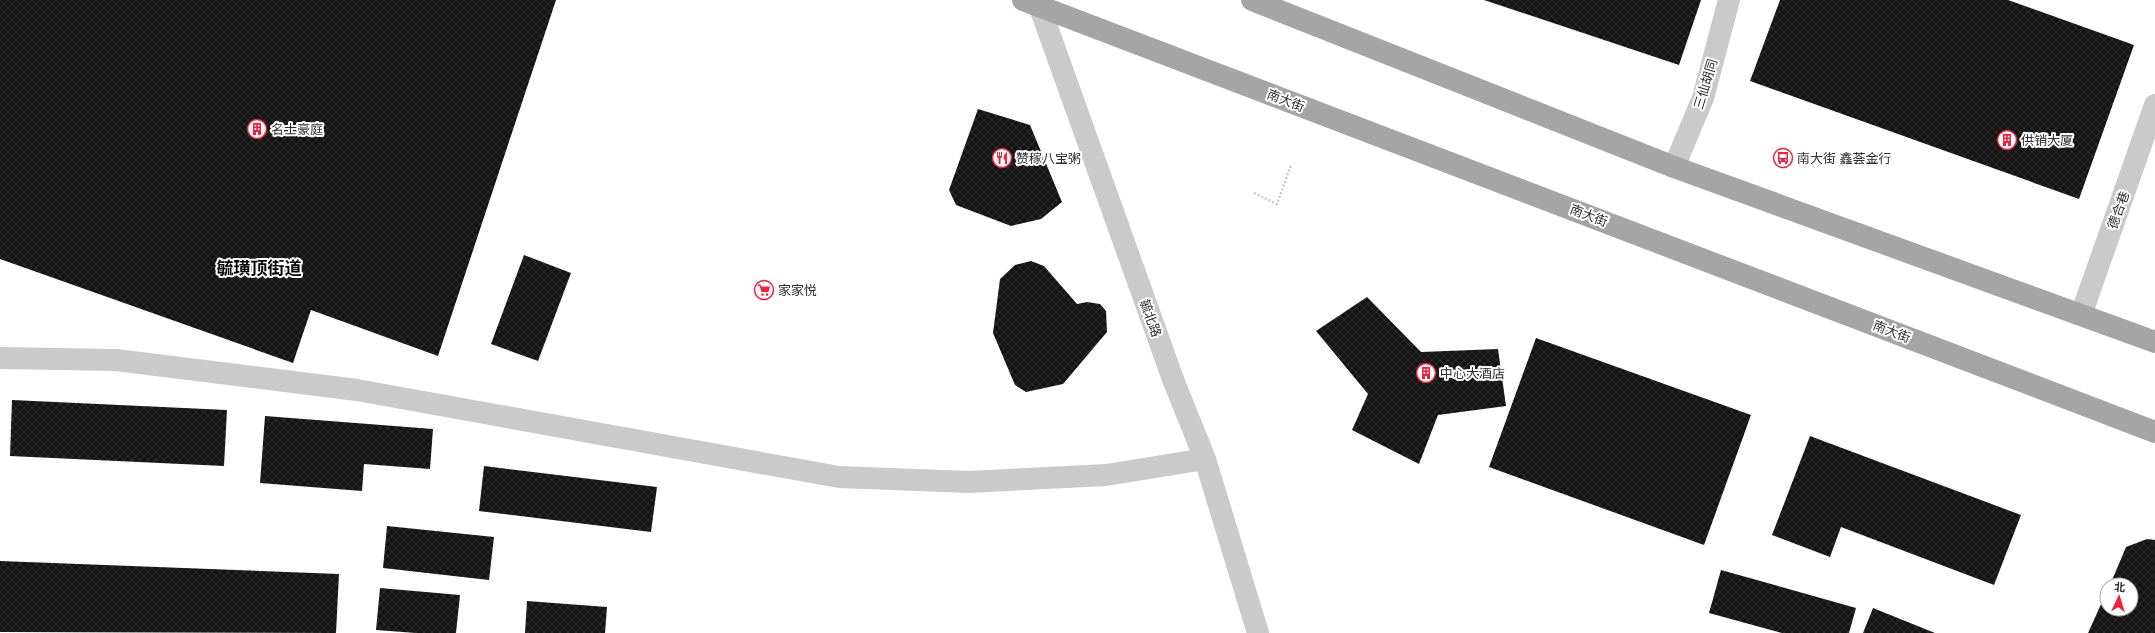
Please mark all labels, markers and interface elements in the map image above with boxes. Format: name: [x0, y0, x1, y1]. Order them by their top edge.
street label: 三仙胡同: [1691, 57, 1721, 112]
street label: 南大街: [1265, 86, 1307, 115]
building icon: 名士豪庭: [246, 118, 268, 140]
place label: 名士豪庭: [271, 122, 323, 138]
building icon: 供销大厦: [1996, 129, 2018, 151]
place label: 供销大厦: [2021, 133, 2073, 149]
restaurant icon: 赞稼八宝粥: [991, 147, 1013, 169]
bus stop icon: 南大街 鑫荟金行: [1772, 147, 1794, 169]
place label: 赞稼八宝粥: [1016, 151, 1081, 167]
place label: 南大街 鑫荟金行: [1797, 151, 1891, 167]
street label: 德合巷: [2105, 189, 2133, 231]
street label: 南大街: [1568, 201, 1610, 230]
district label: 毓璜顶街道: [217, 258, 302, 279]
supermarket icon: 家家悦: [753, 279, 775, 301]
place label: 家家悦: [778, 283, 817, 299]
street label: 毓北路: [1136, 297, 1164, 339]
street label: 南大街: [1871, 317, 1913, 346]
building icon: 中心大酒店: [1415, 362, 1437, 384]
place label: 中心大酒店: [1440, 366, 1505, 382]
north arrow: [2099, 577, 2139, 617]
text: 北: [2114, 581, 2126, 594]

